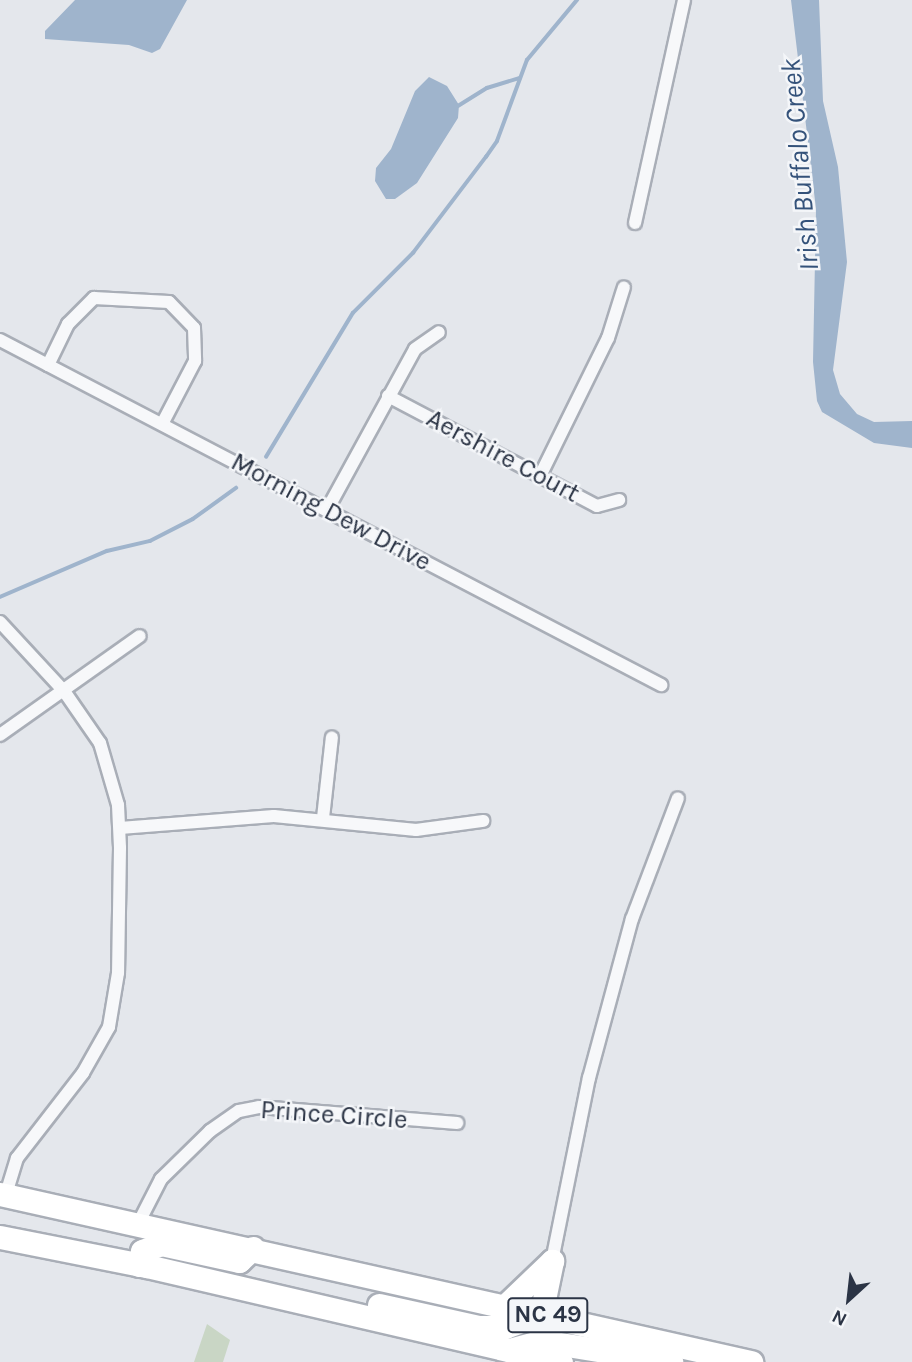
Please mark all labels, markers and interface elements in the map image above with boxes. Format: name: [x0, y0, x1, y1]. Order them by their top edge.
water label: Irish Buffalo Creek: [774, 57, 826, 273]
street label: Aershire Court: [421, 403, 585, 509]
street label: Morning Dew Drive: [226, 446, 436, 578]
street label: Prince Circle: [259, 1094, 409, 1136]
north arrow: [814, 1264, 884, 1334]
road number: NC 49: [506, 1294, 590, 1336]
text: N: [828, 1305, 851, 1331]

